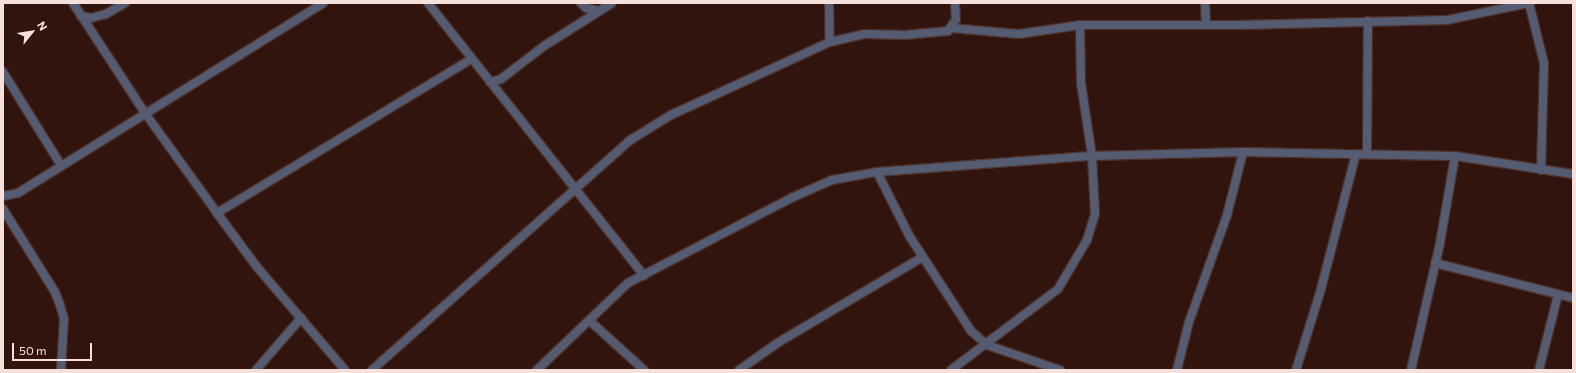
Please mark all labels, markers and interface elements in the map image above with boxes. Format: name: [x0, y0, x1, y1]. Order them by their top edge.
north arrow: [12, 12, 52, 52]
text: N: [35, 19, 51, 33]
scale bar: [14, 335, 94, 361]
text: 50 m: [19, 343, 47, 357]

